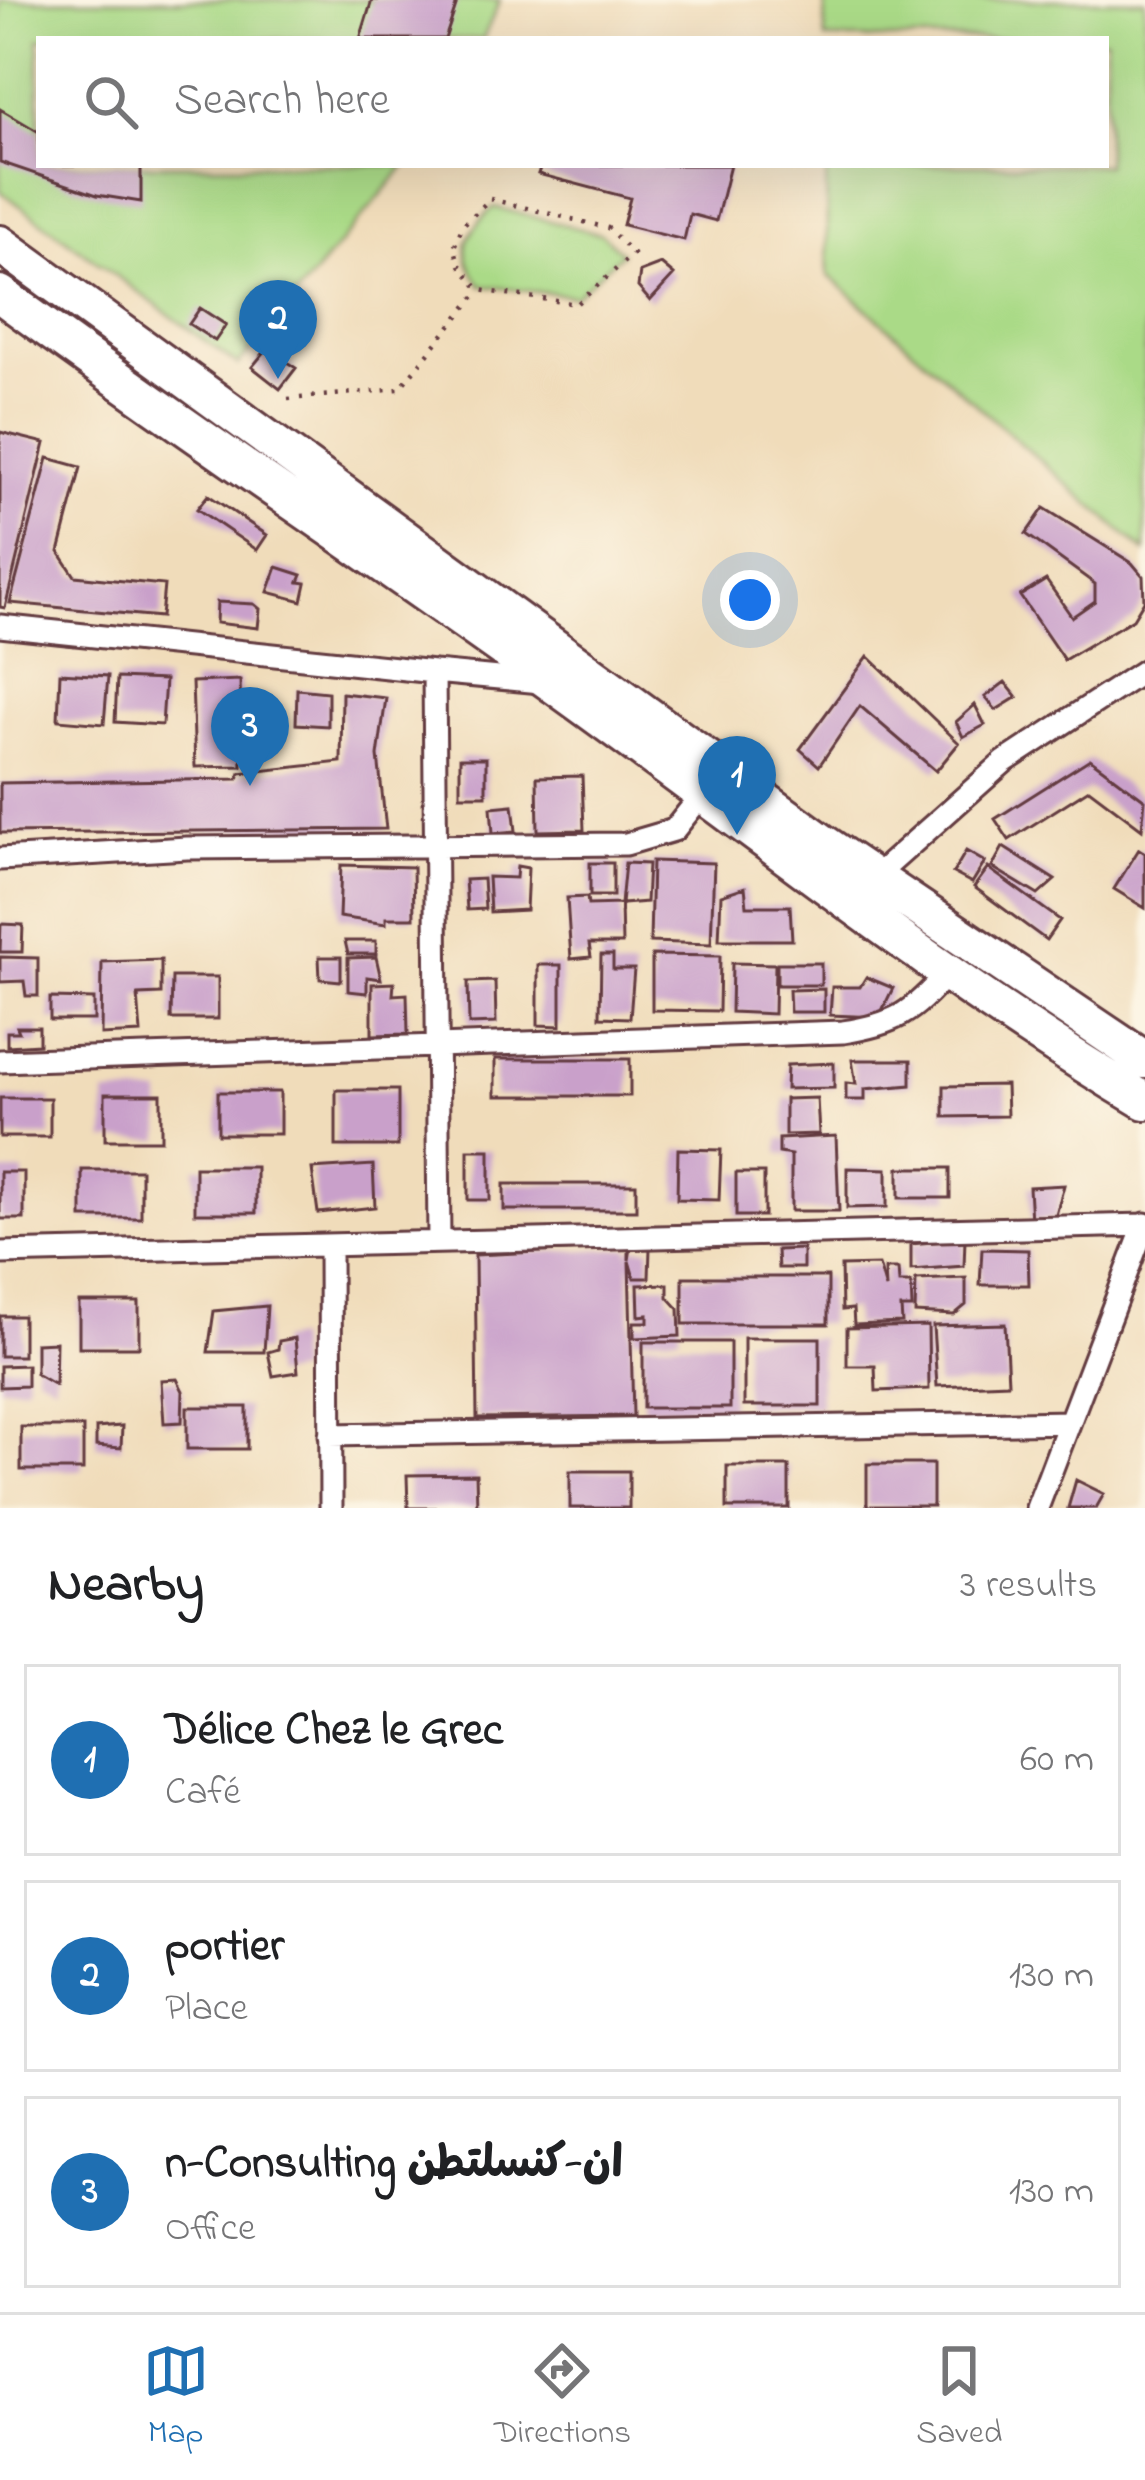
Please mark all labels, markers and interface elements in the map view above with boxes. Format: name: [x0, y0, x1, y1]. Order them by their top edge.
search box: [36, 36, 1109, 168]
icon: search: [78, 69, 144, 135]
text: Search here: [174, 69, 390, 135]
pin: 2: [239, 280, 317, 379]
your location: [720, 570, 780, 630]
pin: 3: [211, 687, 289, 786]
pin: 1: [698, 736, 776, 835]
text: Nearby: [48, 1549, 204, 1624]
text: 3 results: [960, 1558, 1097, 1615]
text: Délice Chez le Grec: [165, 1699, 503, 1765]
text: 1: [84, 1732, 96, 1789]
text: 60 m: [1020, 1732, 1094, 1789]
text: Café: [165, 1765, 241, 1822]
text: portier: [165, 1915, 284, 1981]
text: 2: [80, 1948, 100, 2005]
text: 130 m: [1009, 1948, 1094, 2005]
text: Place: [165, 1981, 248, 2038]
text: n-Consulting ان-كنسلتطن: [165, 2132, 623, 2198]
text: 3: [82, 2164, 98, 2221]
text: 130 m: [1009, 2164, 1094, 2221]
text: Office: [165, 2201, 255, 2258]
tab: Map: [143, 2338, 209, 2458]
tab: Directions: [494, 2338, 631, 2458]
tab: Saved: [916, 2338, 1002, 2458]

